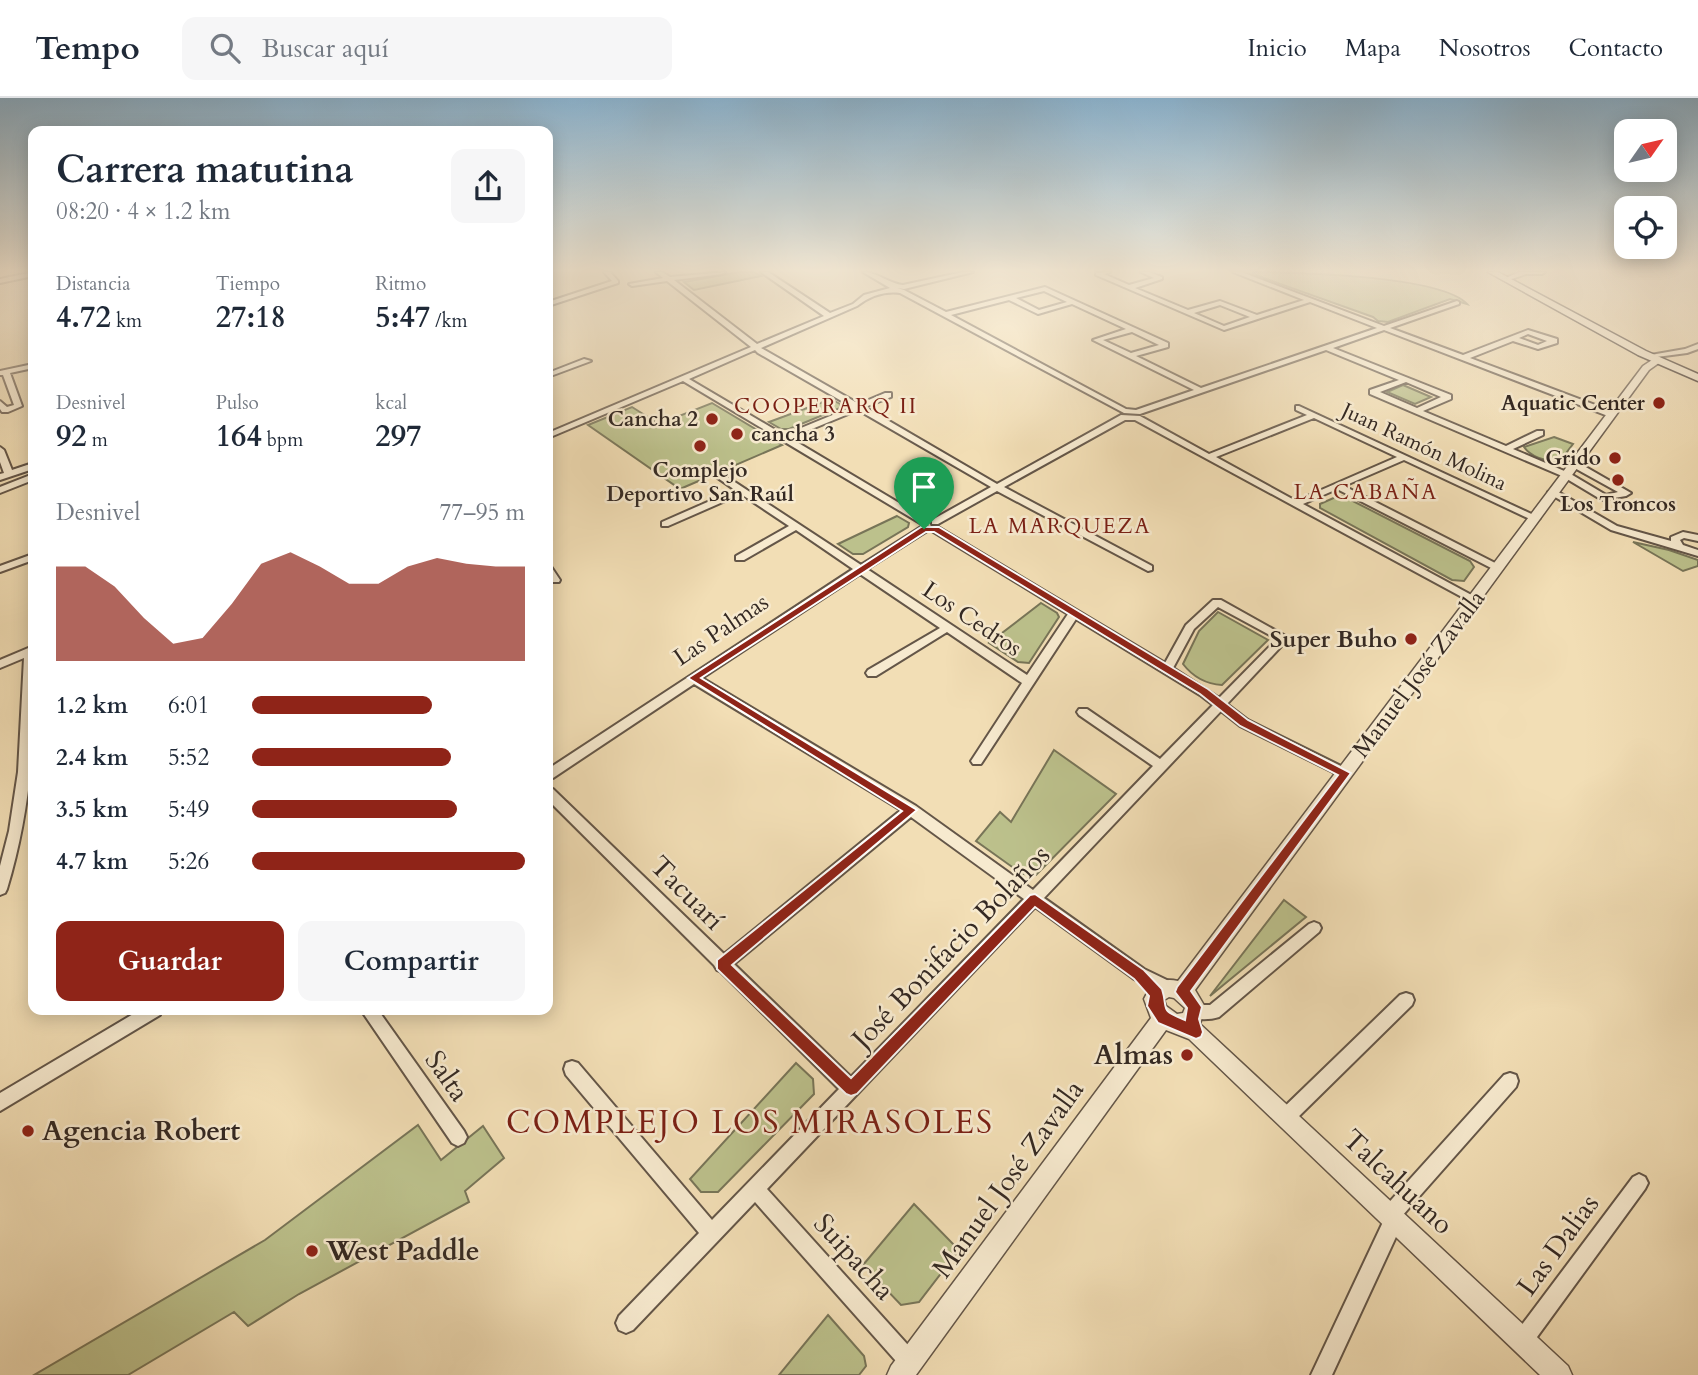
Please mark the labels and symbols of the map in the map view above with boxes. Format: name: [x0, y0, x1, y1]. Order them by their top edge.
north arrow: [1614, 119, 1676, 182]
place label: Aquatic Center: [1501, 389, 1646, 418]
district label: COOPERARQ II: [734, 392, 918, 421]
street label: Juan Ramón Molina: [1334, 395, 1511, 498]
marker: Aquatic Center: [1651, 395, 1667, 411]
place label: Cancha 2: [608, 405, 698, 434]
marker: Cancha 2: [704, 411, 720, 427]
place label: cancha 3: [751, 420, 835, 449]
marker: cancha 3: [729, 426, 745, 442]
marker: Complejo Deportivo San Raúl: [692, 438, 708, 454]
place label: Grido: [1545, 444, 1601, 473]
marker: Grido: [1607, 450, 1623, 466]
place label: Complejo Deportivo San Raúl: [606, 456, 794, 509]
pin: [894, 457, 954, 529]
marker: Los Troncos: [1610, 472, 1626, 488]
district label: LA CABAÑA: [1294, 477, 1438, 507]
place label: Los Troncos: [1560, 490, 1676, 519]
district label: LA MARQUEZA: [969, 512, 1151, 541]
street label: Los Cedros: [916, 574, 1028, 664]
street label: Manuel José Zavalla: [1345, 583, 1493, 765]
street label: Las Palmas: [667, 586, 775, 674]
place label: Super Buho: [1270, 623, 1397, 656]
marker: Super Buho: [1403, 631, 1419, 647]
street label: José Bonifacio Bolaños: [841, 837, 1058, 1060]
street label: Tacuarí: [641, 847, 733, 939]
place label: Almas: [1094, 1036, 1173, 1074]
street label: Salta: [416, 1043, 478, 1109]
marker: Almas: [1179, 1047, 1195, 1063]
street label: Manuel José Zavalla: [923, 1072, 1093, 1286]
district label: COMPLEJO LOS MIRASOLES: [506, 1101, 994, 1145]
place label: Agencia Robert: [42, 1112, 240, 1150]
street label: Talcahuano: [1334, 1121, 1462, 1243]
marker: Agencia Robert: [20, 1123, 36, 1139]
street label: Las Dalias: [1508, 1186, 1608, 1304]
street label: Suipacha: [805, 1205, 903, 1309]
place label: West Paddle: [325, 1232, 480, 1270]
marker: West Paddle: [304, 1243, 320, 1259]

